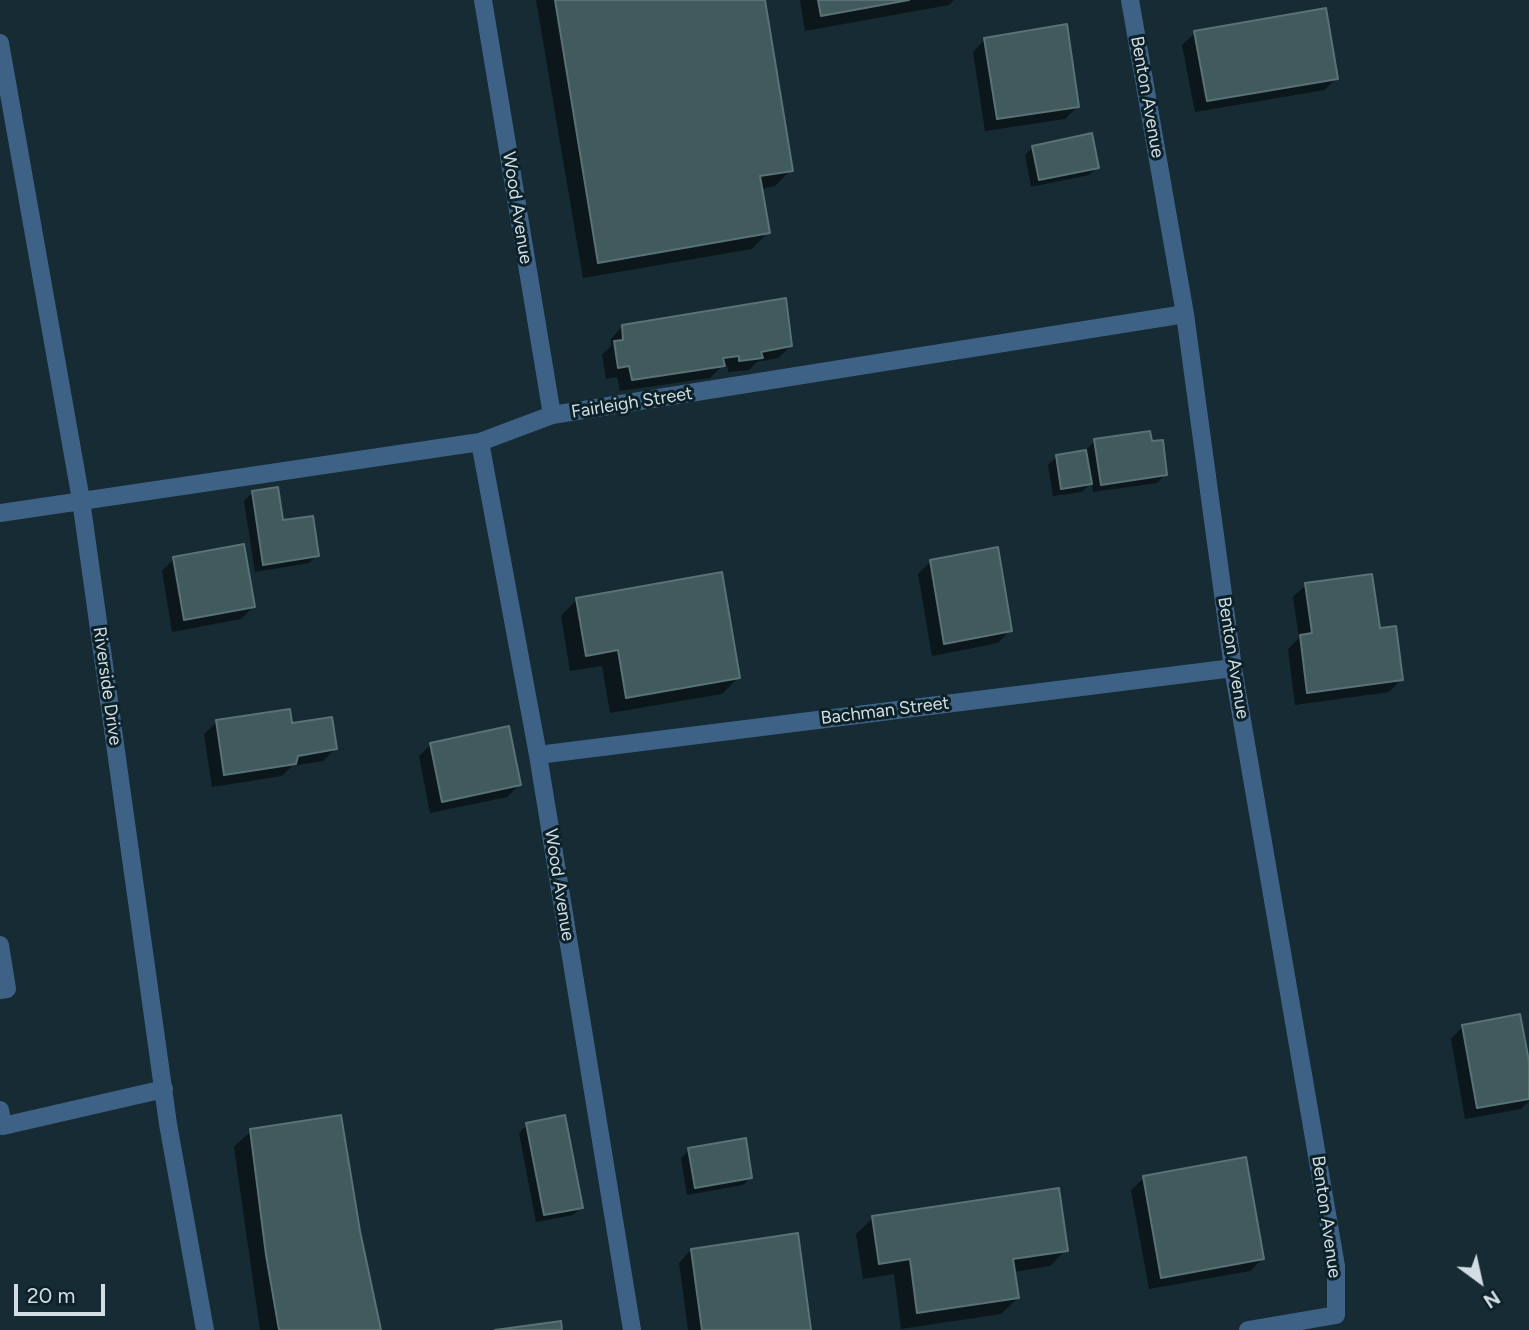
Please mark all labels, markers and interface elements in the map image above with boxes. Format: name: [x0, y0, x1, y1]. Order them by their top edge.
street label: Benton Avenue: [1126, 34, 1168, 160]
street label: Wood Avenue: [497, 150, 537, 266]
street label: Fairleigh Street: [570, 383, 694, 423]
street label: Benton Avenue: [1213, 595, 1253, 721]
street label: Riverside Drive: [88, 625, 126, 747]
street label: Bachman Street: [819, 692, 951, 730]
street label: Wood Avenue: [539, 827, 579, 943]
street label: Benton Avenue: [1307, 1154, 1345, 1280]
north arrow: [1445, 1246, 1515, 1316]
scale bar: [18, 1270, 108, 1314]
text: 20 m: [27, 1283, 75, 1308]
text: N: [1479, 1285, 1504, 1313]

